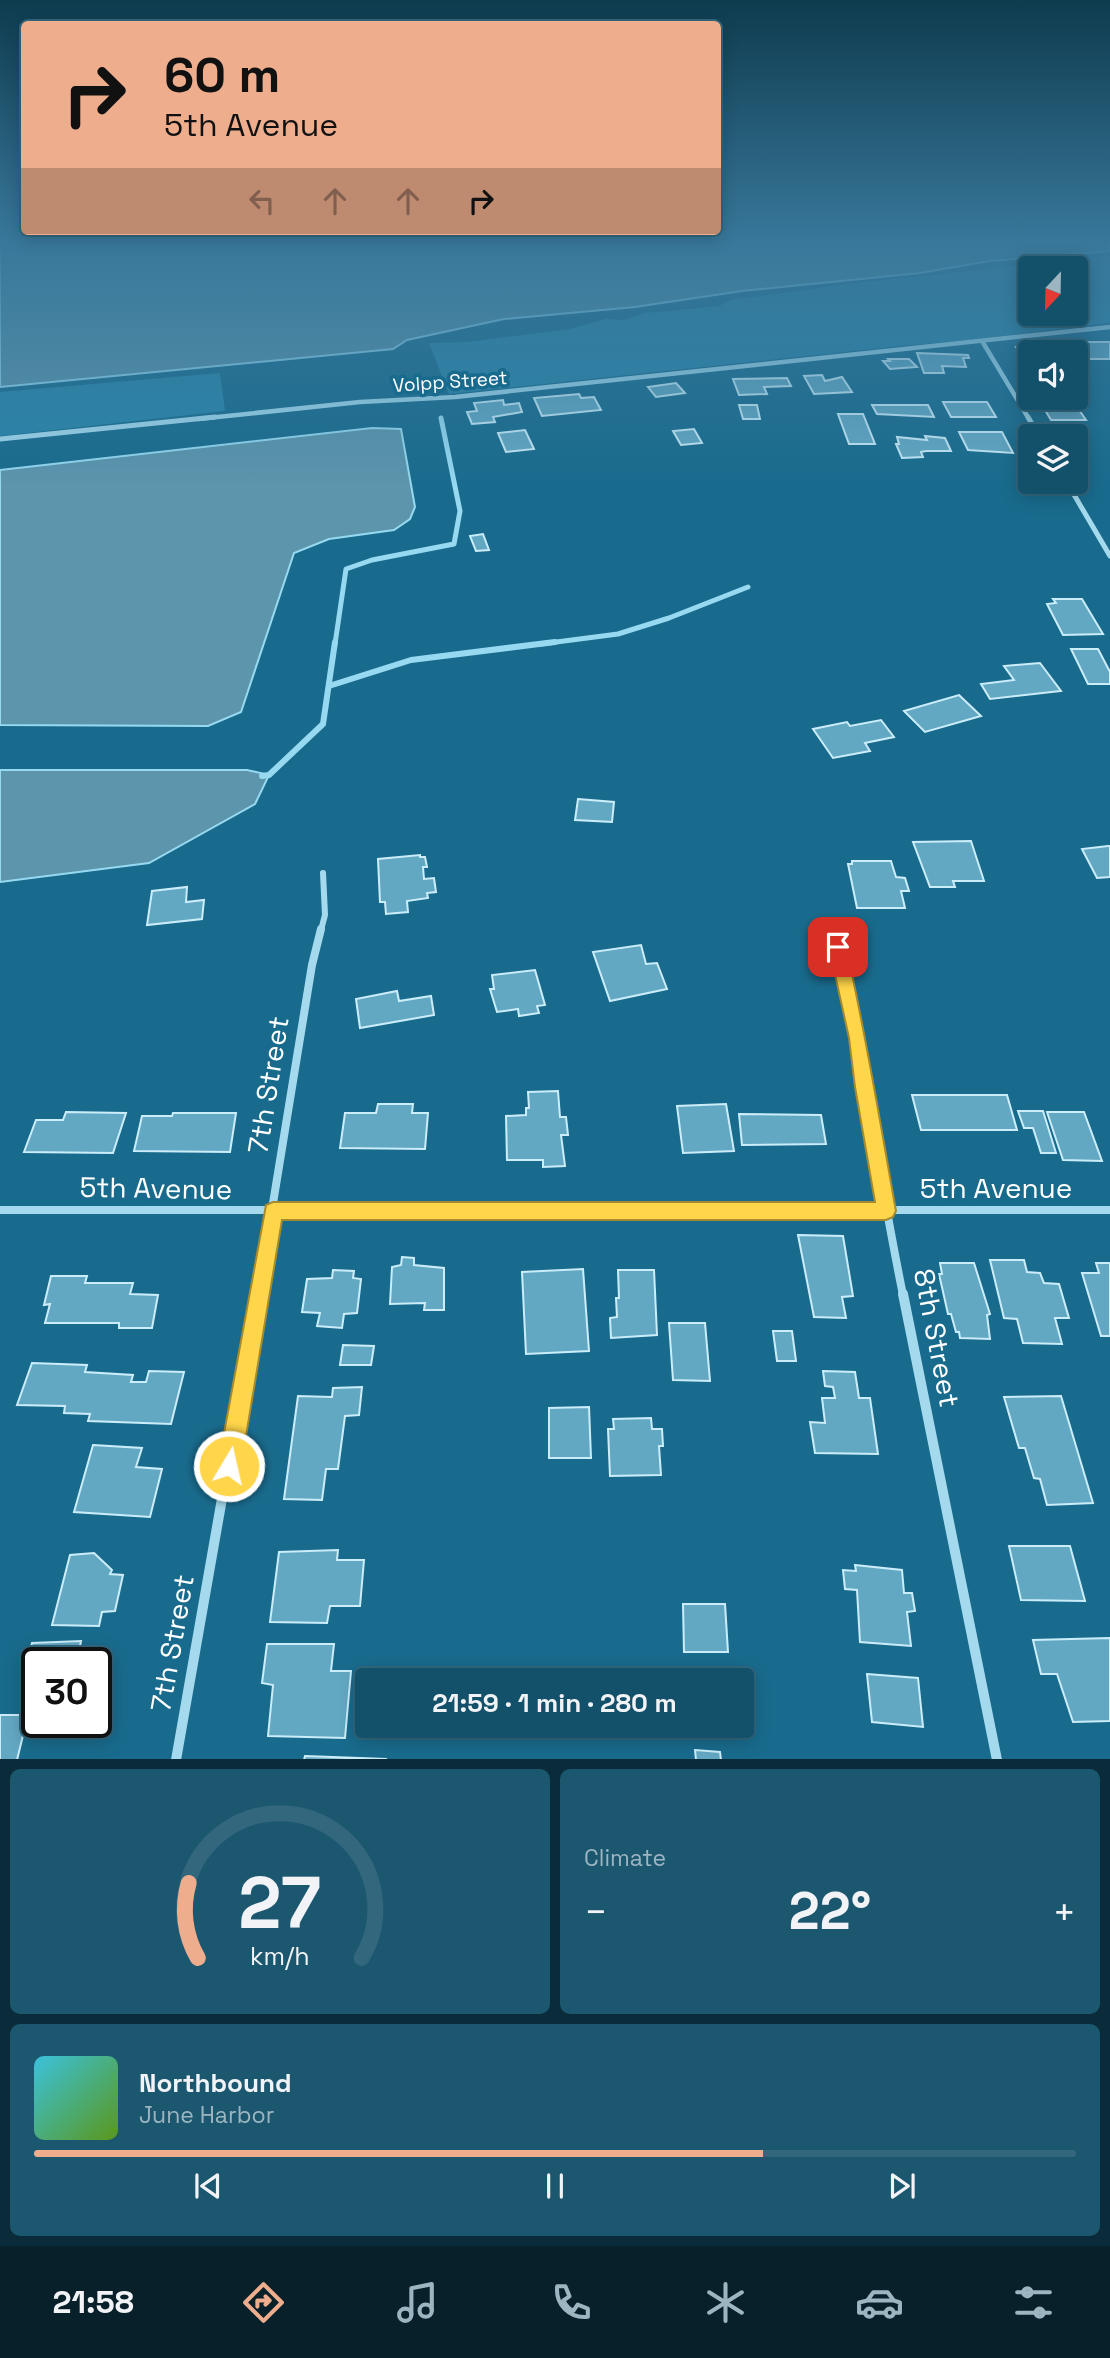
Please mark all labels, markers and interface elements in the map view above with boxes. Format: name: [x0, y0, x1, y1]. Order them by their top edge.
text: 60 m: [164, 44, 280, 106]
icon: right: [49, 49, 140, 140]
text: 5th Avenue: [164, 105, 338, 145]
icon: left: [243, 182, 281, 220]
icon: ahead: [316, 182, 354, 220]
icon: ahead: [389, 182, 427, 220]
icon: right: [462, 182, 500, 220]
north arrow: [1018, 256, 1088, 326]
map controls: [1018, 256, 1088, 494]
button: sound: [1018, 340, 1088, 410]
street label: Volpp Street: [392, 365, 508, 398]
button: layers: [1018, 424, 1088, 494]
pin: [808, 917, 868, 977]
icon: arrive: [819, 928, 857, 966]
street label: 7th Street: [239, 1014, 297, 1156]
street label: 5th Avenue: [79, 1169, 233, 1207]
street label: 5th Avenue: [920, 1170, 1072, 1206]
street label: 8th Street: [906, 1266, 968, 1410]
position arrow: [192, 1429, 266, 1503]
street label: 7th Street: [142, 1572, 202, 1714]
speed limit sign: 30: [21, 1647, 112, 1738]
text: 21:59 · 1 min · 280 m: [432, 1686, 677, 1720]
text: Climate: [584, 1843, 666, 1873]
text: 27: [239, 1856, 321, 1949]
text: 22°: [789, 1878, 871, 1944]
text: −: [584, 1888, 608, 1936]
text: +: [1052, 1888, 1076, 1936]
text: km/h: [250, 1939, 310, 1971]
text: Northbound: [139, 2066, 292, 2100]
text: June Harbor: [139, 2100, 274, 2130]
icon: previous: [189, 2167, 227, 2205]
icon: pause: [536, 2167, 574, 2205]
icon: next: [883, 2167, 921, 2205]
icon: directions: [239, 2278, 288, 2327]
icon: music: [393, 2278, 442, 2327]
icon: phone: [547, 2278, 596, 2327]
icon: climate: [701, 2278, 750, 2327]
icon: car: [855, 2278, 904, 2327]
icon: filters: [1009, 2278, 1058, 2327]
text: 21:58: [52, 2282, 134, 2322]

